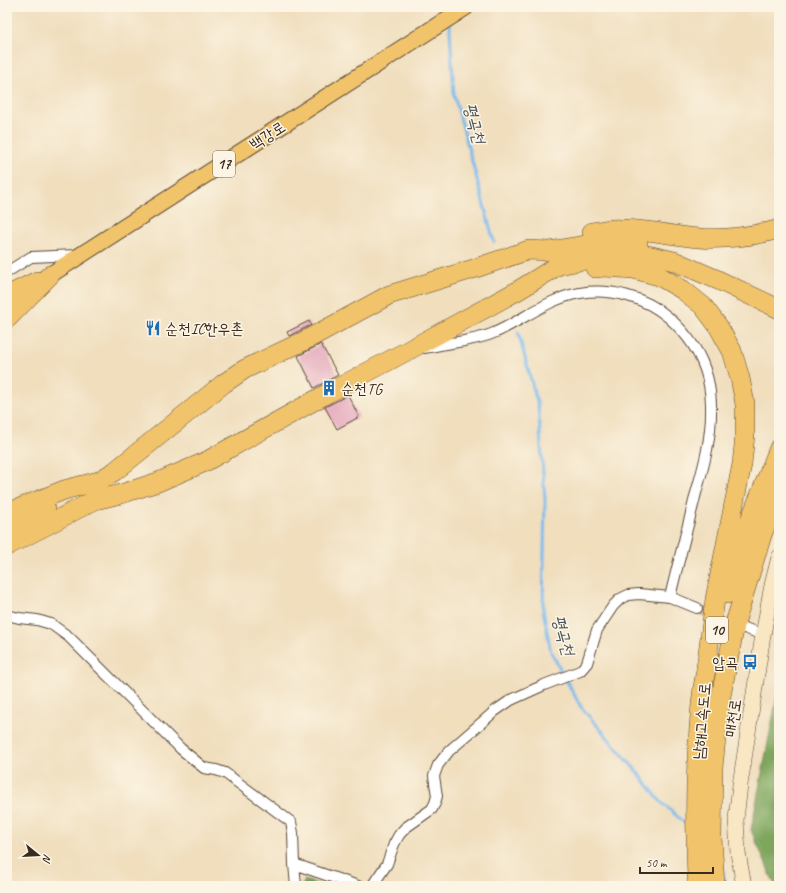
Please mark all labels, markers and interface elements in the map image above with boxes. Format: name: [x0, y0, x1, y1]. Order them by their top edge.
water label: 평곡천: [459, 101, 491, 148]
street label: 백강로: [246, 117, 289, 155]
road number: 17: [213, 151, 235, 177]
restaurant icon: 순천IC한우촌: [144, 319, 162, 337]
place label: 순천IC한우촌: [165, 319, 243, 339]
building icon: 순천TG: [320, 379, 338, 397]
place label: 순천TG: [341, 379, 384, 399]
water label: 평곡천: [548, 613, 580, 660]
road number: 10: [706, 617, 728, 643]
place label: 압곡: [712, 653, 738, 673]
bus stop icon: 압곡: [741, 653, 759, 671]
street label: 남해고속도로: [689, 682, 715, 760]
street label: 매천로: [720, 698, 746, 739]
north arrow: [18, 835, 58, 875]
scale bar: [640, 849, 713, 875]
text: N: [39, 853, 55, 866]
text: 50 m: [646, 855, 668, 871]

